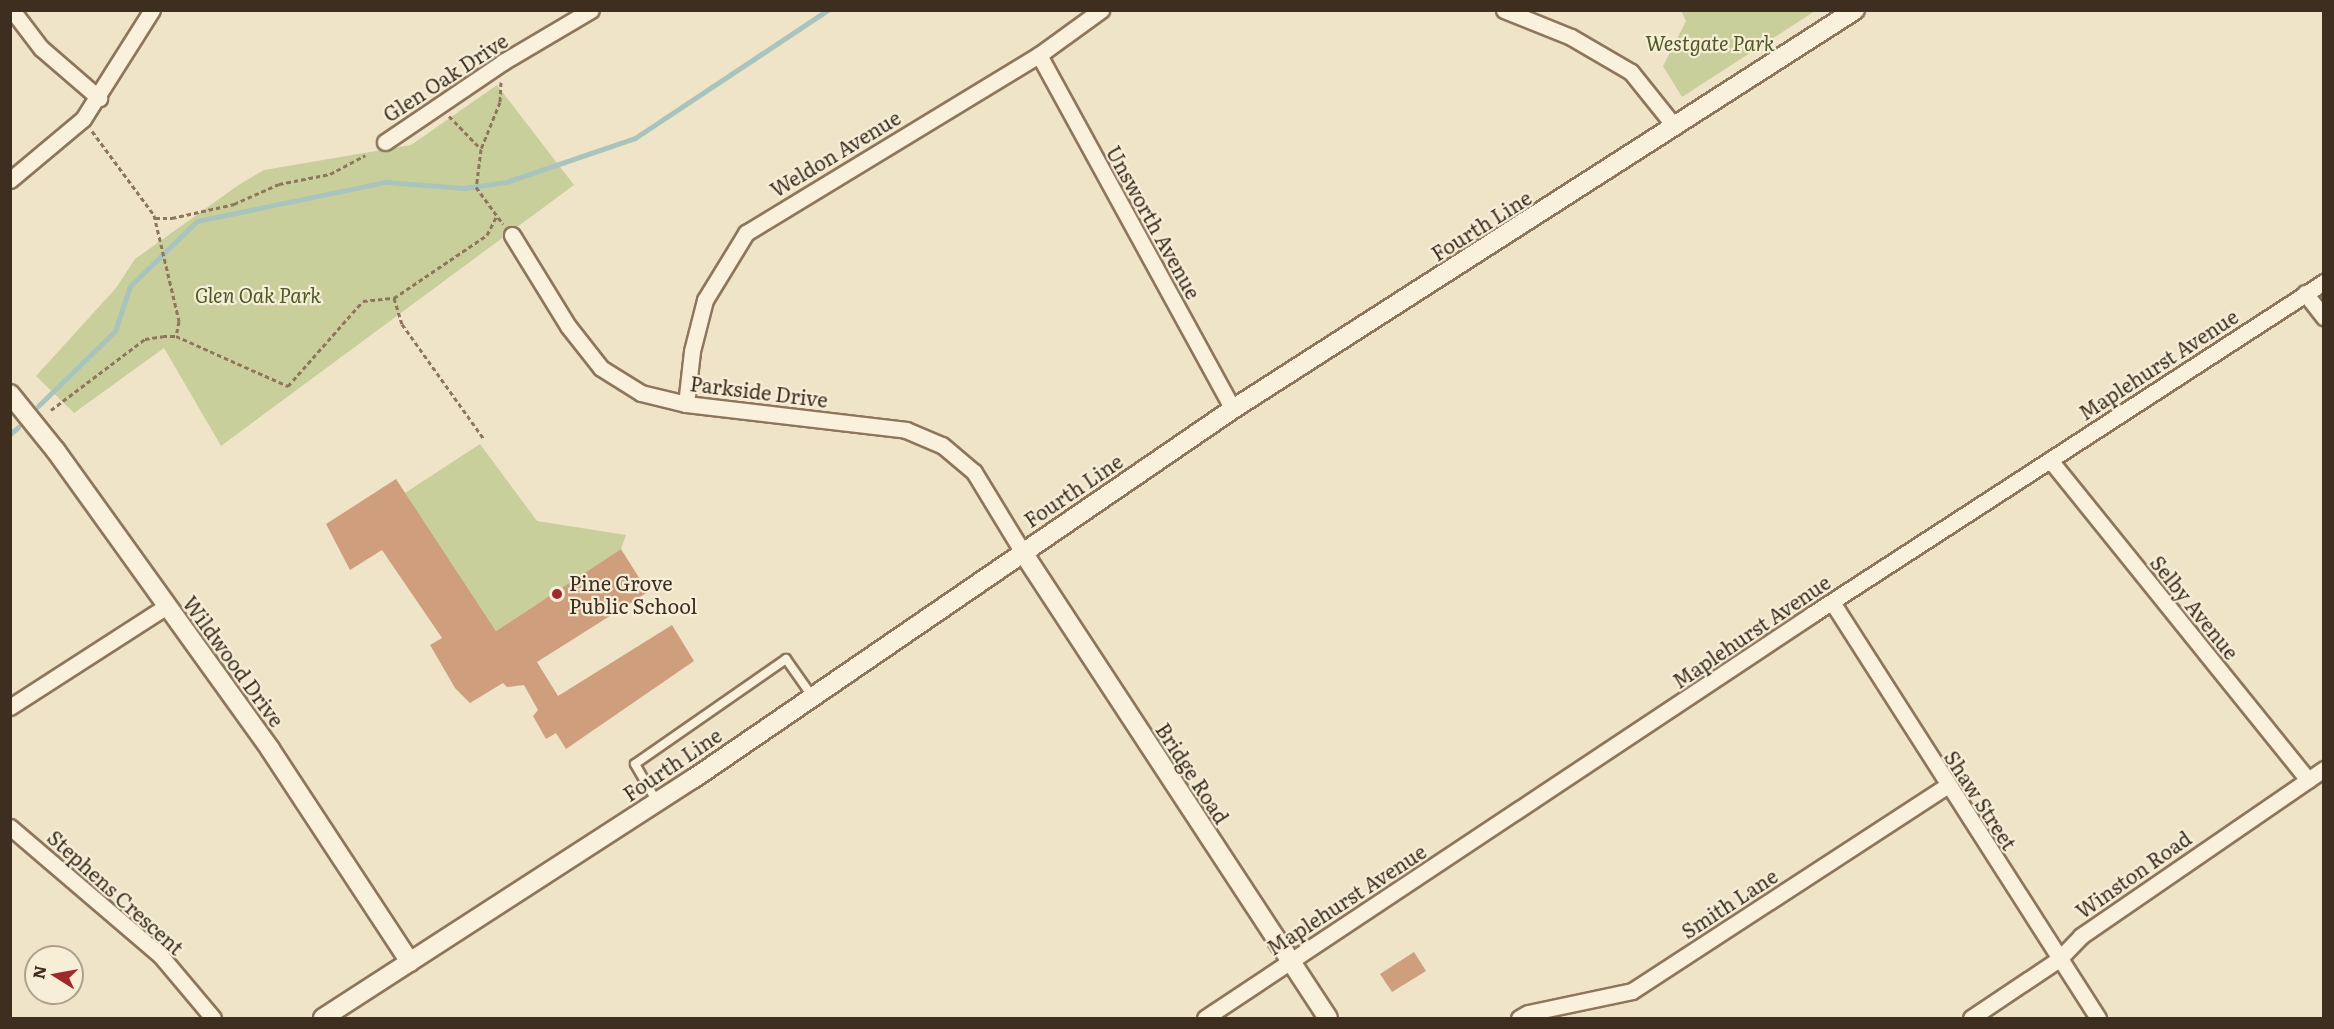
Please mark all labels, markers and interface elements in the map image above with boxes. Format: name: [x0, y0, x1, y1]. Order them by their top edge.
street label: Glen Oak Drive: [378, 28, 512, 126]
park label: Westgate Park: [1645, 30, 1775, 54]
street label: Weldon Avenue: [766, 105, 904, 201]
street label: Unsworth Avenue: [1102, 141, 1206, 303]
street label: Fourth Line: [1427, 185, 1535, 265]
park label: Glen Oak Park: [195, 282, 321, 306]
street label: Maplehurst Avenue: [2074, 304, 2242, 424]
street label: Parkside Drive: [689, 371, 829, 411]
street label: Fourth Line: [1019, 448, 1127, 532]
street label: Selby Avenue: [2146, 550, 2244, 664]
street label: Maplehurst Avenue: [1668, 569, 1834, 693]
place label: Pine Grove Public School: [569, 570, 697, 617]
marker: Pine Grove Public School: [550, 587, 564, 601]
street label: Wildwood Drive: [179, 591, 289, 731]
street label: Bridge Road: [1152, 718, 1234, 828]
street label: Fourth Line: [618, 722, 726, 806]
street label: Shaw Street: [1940, 746, 2022, 854]
street label: Stephens Crescent: [43, 825, 189, 959]
street label: Winston Road: [2071, 825, 2195, 923]
street label: Maplehurst Avenue: [1262, 839, 1430, 959]
street label: Smith Lane: [1677, 863, 1781, 943]
north arrow: [24, 945, 84, 1005]
text: N: [25, 963, 51, 981]

